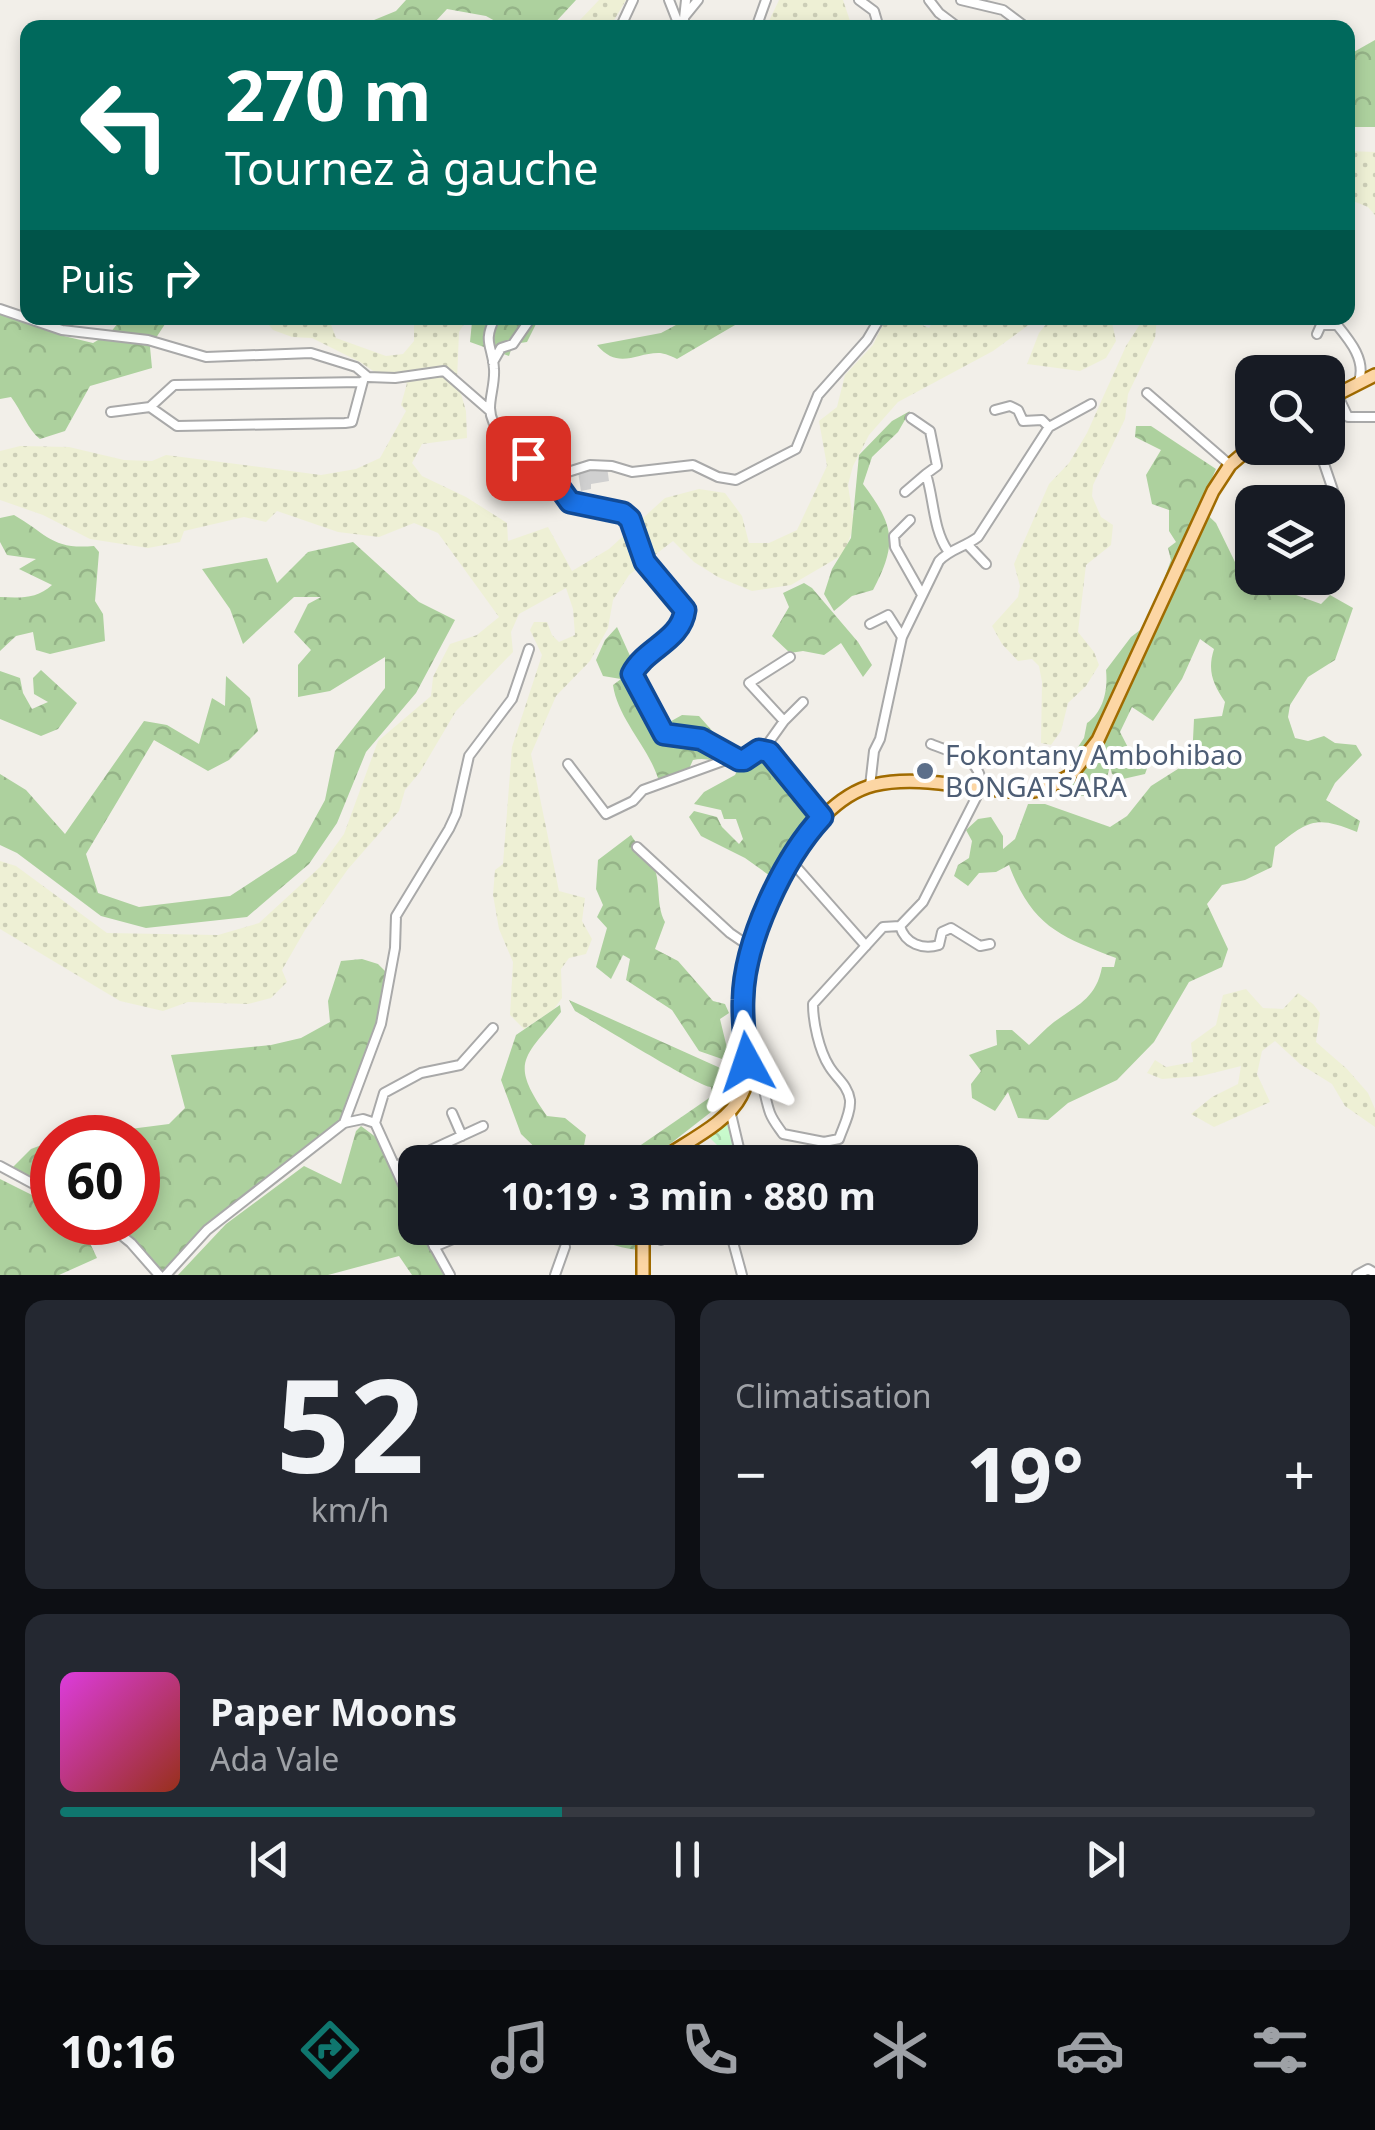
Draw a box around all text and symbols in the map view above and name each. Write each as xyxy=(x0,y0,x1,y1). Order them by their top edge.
text: 270 m xyxy=(225,46,432,142)
icon: left xyxy=(60,60,190,190)
text: Tournez à gauche xyxy=(225,137,599,198)
icon: right xyxy=(154,250,209,305)
text: Puis xyxy=(60,252,134,304)
map controls xyxy=(1235,355,1345,595)
button: search xyxy=(1235,355,1345,465)
pin xyxy=(486,416,571,501)
icon: arrive xyxy=(501,431,556,486)
button: layers xyxy=(1235,485,1345,595)
place label: Fokontany Ambohibao BONGATSARA xyxy=(945,735,1243,805)
marker: Fokontany Ambohibao BONGATSARA xyxy=(914,760,936,782)
position arrow xyxy=(695,1010,799,1114)
speed limit sign: 60 xyxy=(30,1115,160,1245)
text: 10:19 · 3 min · 880 m xyxy=(500,1169,876,1221)
text: 52 xyxy=(276,1334,424,1511)
text: Climatisation xyxy=(735,1374,932,1417)
text: 19° xyxy=(966,1422,1084,1524)
text: − xyxy=(735,1436,766,1511)
text: + xyxy=(1284,1436,1315,1511)
text: km/h xyxy=(311,1488,389,1531)
text: Paper Moons xyxy=(210,1685,457,1737)
text: Ada Vale xyxy=(210,1737,339,1780)
icon: previous xyxy=(242,1832,297,1887)
icon: pause xyxy=(660,1832,715,1887)
icon: next xyxy=(1078,1832,1133,1887)
icon: directions xyxy=(295,2015,365,2085)
icon: music xyxy=(485,2015,555,2085)
icon: phone xyxy=(675,2015,745,2085)
icon: climate xyxy=(865,2015,935,2085)
icon: car xyxy=(1055,2015,1125,2085)
icon: filters xyxy=(1245,2015,1315,2085)
text: 10:16 xyxy=(60,2020,176,2081)

